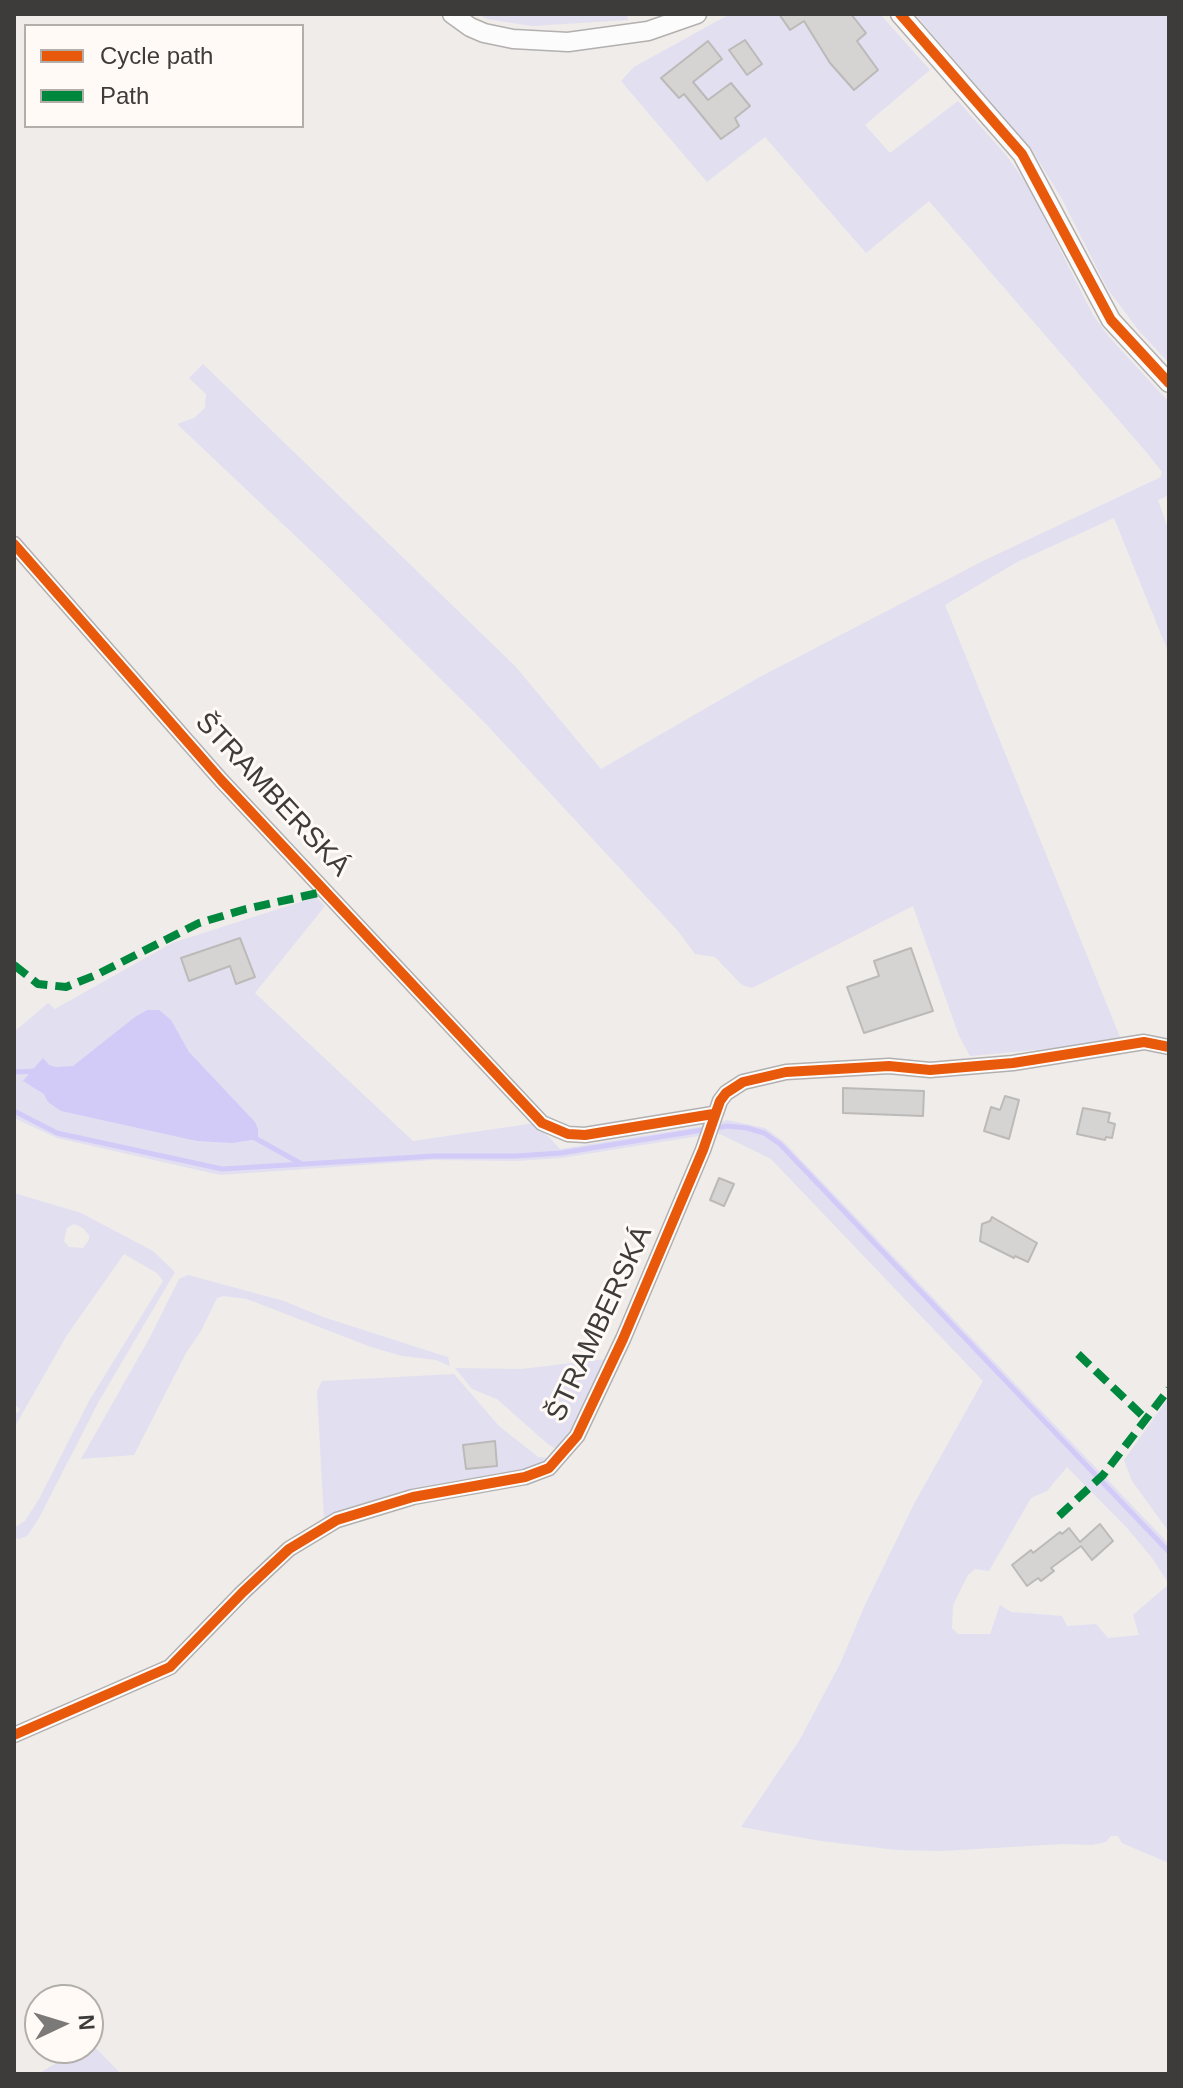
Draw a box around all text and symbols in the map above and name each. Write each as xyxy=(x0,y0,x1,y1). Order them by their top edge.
legend xyxy=(24,24,304,128)
text: Cycle path xyxy=(100,42,213,69)
text: Path xyxy=(100,82,149,109)
street label: ŠTRAMBERSKÁ xyxy=(188,706,356,884)
street label: ŠTRAMBERSKÁ xyxy=(540,1221,660,1427)
north arrow xyxy=(24,1984,104,2064)
text: N xyxy=(73,2014,99,2031)

